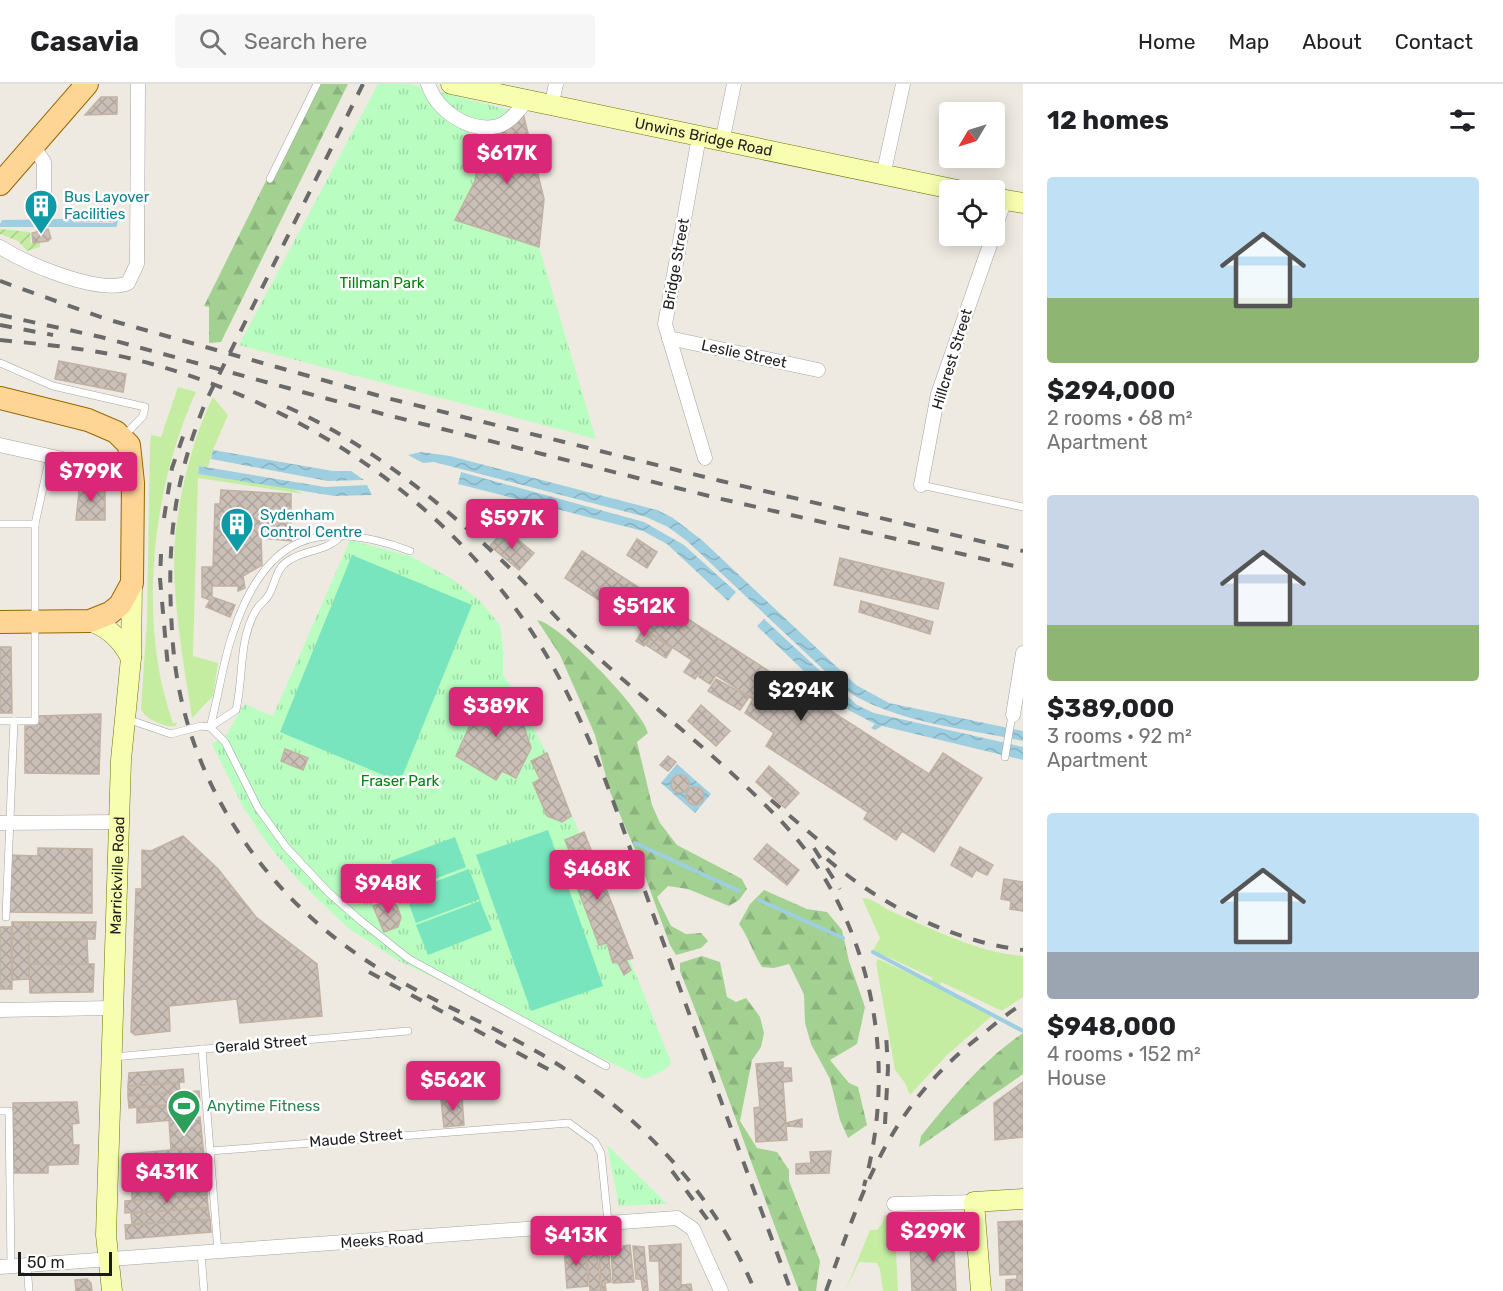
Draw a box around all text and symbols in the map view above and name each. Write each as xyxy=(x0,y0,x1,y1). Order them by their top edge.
search box xyxy=(175,14,595,68)
text: Casavia xyxy=(30,25,139,58)
icon: search xyxy=(196,25,229,58)
text: Search here xyxy=(244,28,367,55)
text: Home xyxy=(1138,29,1195,54)
text: Map xyxy=(1228,29,1269,54)
text: About xyxy=(1302,29,1362,54)
text: Contact xyxy=(1395,29,1473,54)
north arrow xyxy=(939,102,1005,168)
map controls xyxy=(939,102,1005,246)
icon: filters xyxy=(1446,104,1479,137)
text: 12 homes xyxy=(1047,105,1169,136)
street label: Unwins Bridge Road xyxy=(633,114,774,160)
pin: $617K xyxy=(465,134,549,185)
text: $617K xyxy=(477,141,537,165)
button: locate xyxy=(939,180,1005,246)
building icon: Bus Layover Facilities xyxy=(23,188,59,235)
place label: Bus Layover Facilities xyxy=(64,188,150,223)
icon: home xyxy=(1209,216,1317,324)
street label: Bridge Street xyxy=(659,217,693,311)
park label: Tillman Park xyxy=(339,274,425,292)
street label: Hillcrest Street xyxy=(928,306,976,412)
street label: Leslie Street xyxy=(700,336,789,372)
text: $294,000 xyxy=(1047,375,1175,406)
text: 2 rooms · 68 m² xyxy=(1047,406,1193,430)
text: Apartment xyxy=(1047,430,1148,454)
pin: $799K xyxy=(49,452,133,503)
text: $799K xyxy=(59,459,123,483)
pin: $597K xyxy=(470,499,554,550)
building icon: Sydenham Control Centre xyxy=(219,506,255,553)
place label: Sydenham Control Centre xyxy=(260,506,362,541)
text: $597K xyxy=(480,506,544,530)
icon: home xyxy=(1209,534,1317,642)
pin: $512K xyxy=(602,587,686,638)
text: $512K xyxy=(613,594,675,618)
pin: $294K xyxy=(759,671,843,722)
text: $294K xyxy=(768,678,834,702)
pin: $389K xyxy=(454,687,538,738)
text: $389,000 xyxy=(1047,693,1175,724)
text: $389K xyxy=(463,694,529,718)
text: 3 rooms · 92 m² xyxy=(1047,724,1192,748)
text: Apartment xyxy=(1047,748,1148,772)
park label: Fraser Park xyxy=(361,772,440,790)
street label: Marrickville Road xyxy=(106,816,128,935)
pin: $468K xyxy=(555,850,639,901)
icon: home xyxy=(1209,852,1317,960)
text: $468K xyxy=(564,857,630,881)
pin: $948K xyxy=(346,864,430,915)
text: $948K xyxy=(355,871,421,895)
text: $948,000 xyxy=(1047,1011,1176,1042)
street label: Gerald Street xyxy=(214,1031,308,1057)
text: 4 rooms · 152 m² xyxy=(1047,1042,1201,1066)
pin: $562K xyxy=(411,1061,495,1112)
text: House xyxy=(1047,1066,1106,1090)
text: $562K xyxy=(420,1068,486,1092)
sports icon: Anytime Fitness xyxy=(166,1088,202,1135)
place label: Anytime Fitness xyxy=(207,1097,320,1115)
street label: Maude Street xyxy=(309,1125,404,1151)
pin: $431K xyxy=(125,1153,209,1204)
text: $431K xyxy=(135,1160,199,1184)
pin: $299K xyxy=(891,1212,975,1263)
pin: $413K xyxy=(534,1216,618,1267)
text: $299K xyxy=(900,1219,966,1243)
text: $413K xyxy=(545,1223,607,1247)
street label: Meeks Road xyxy=(340,1228,424,1252)
scale bar xyxy=(18,1249,112,1276)
text: 50 m xyxy=(27,1253,65,1272)

